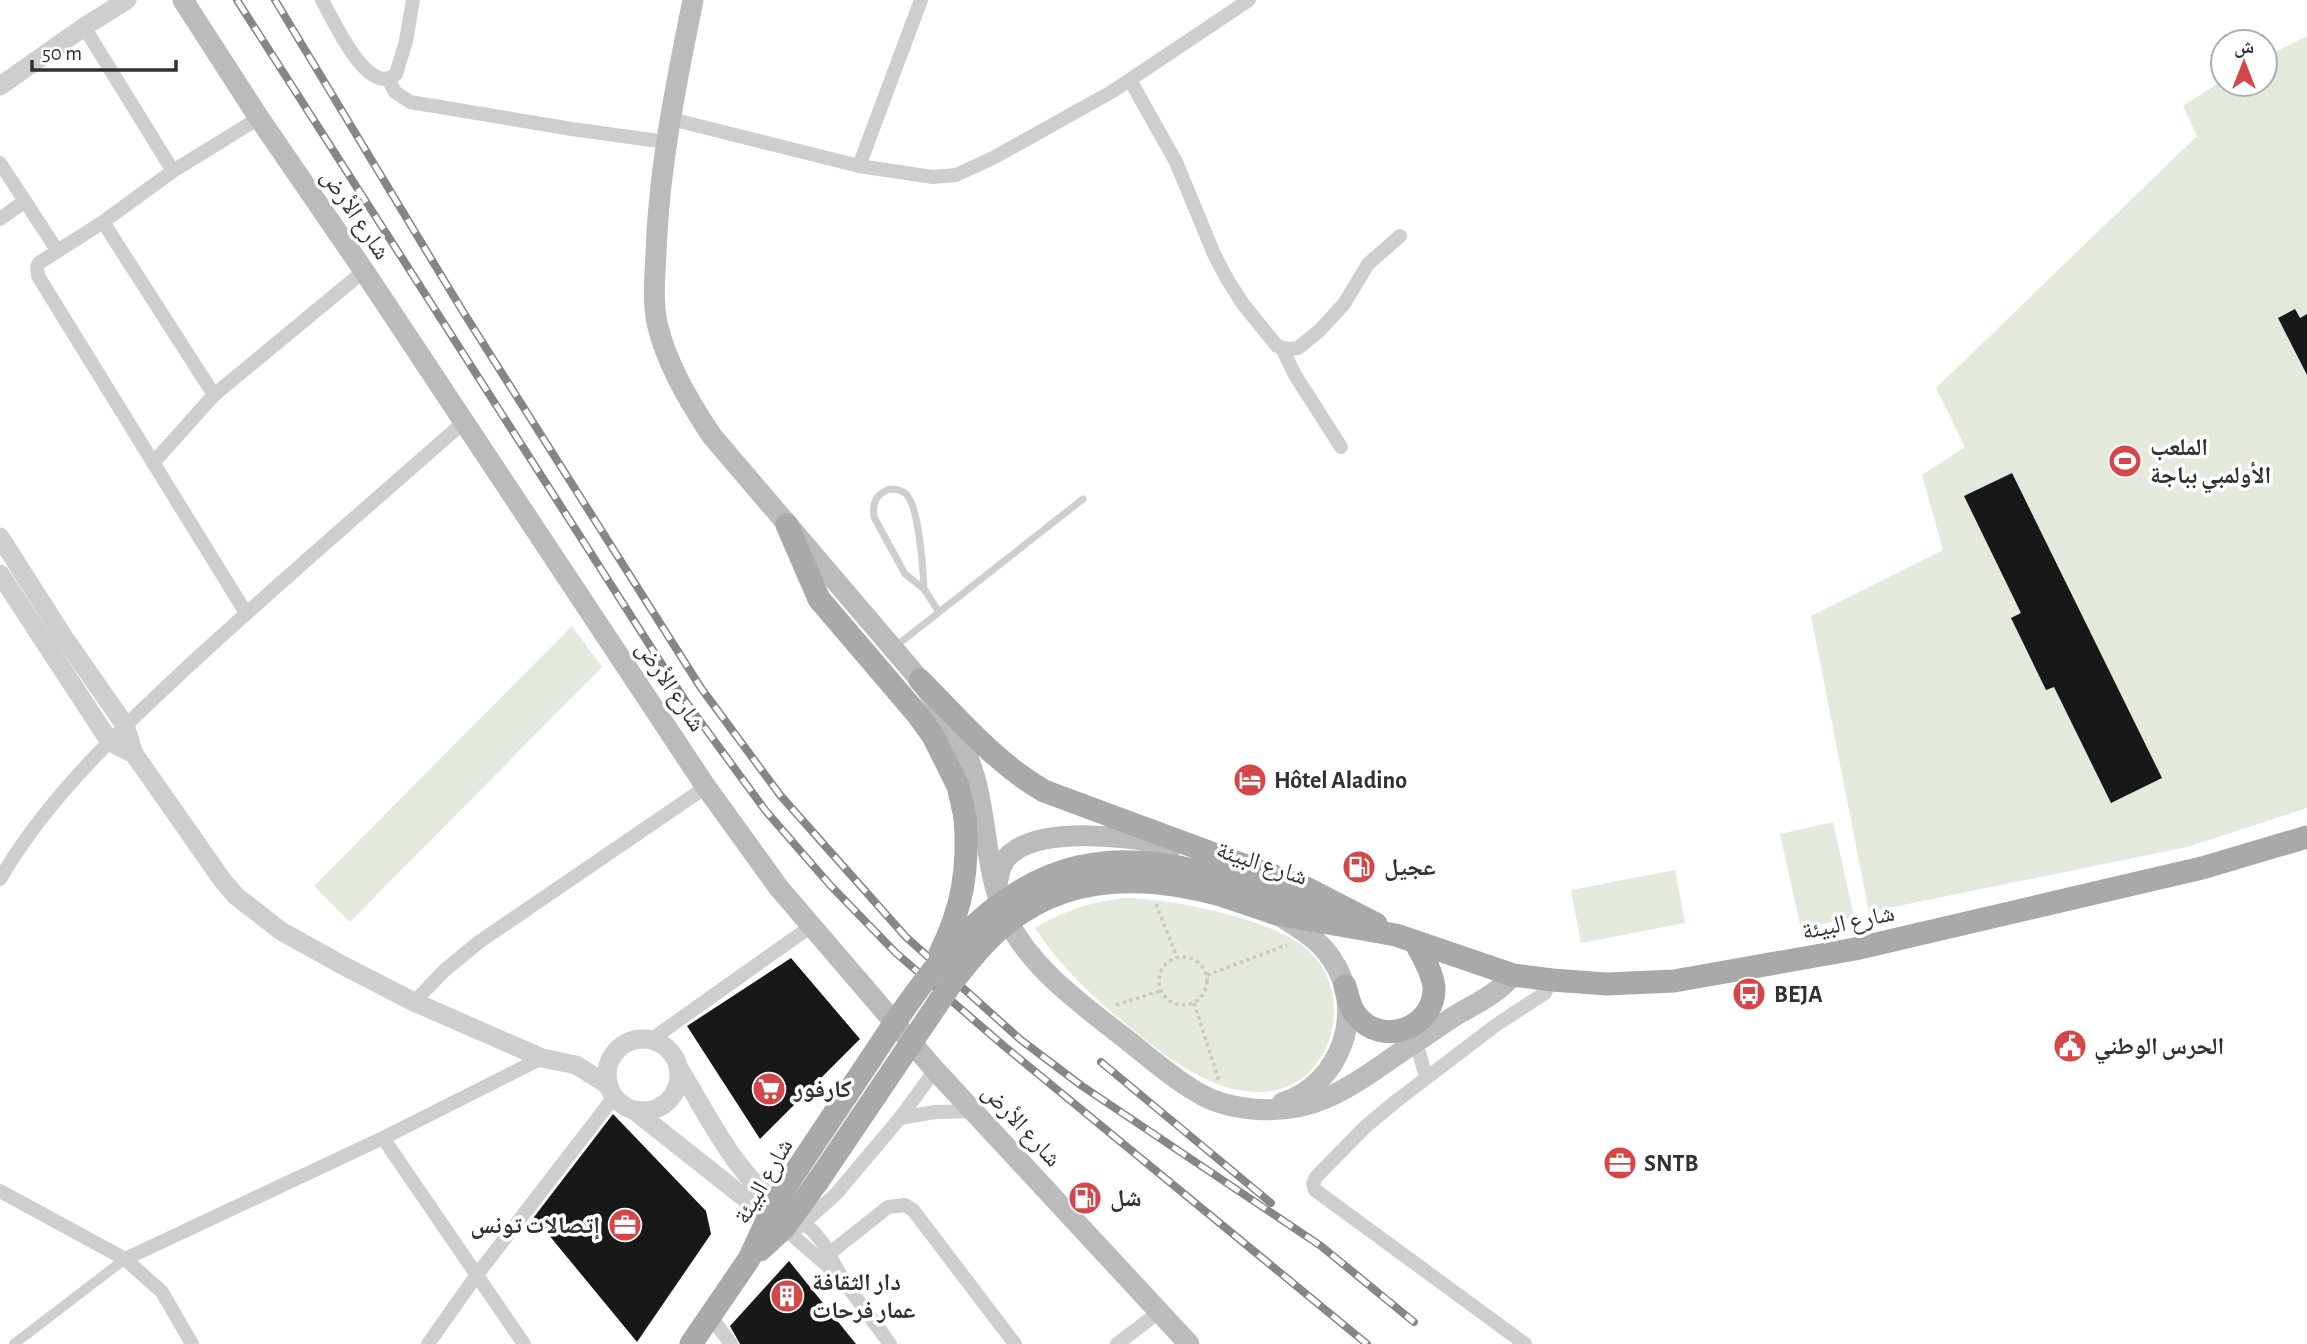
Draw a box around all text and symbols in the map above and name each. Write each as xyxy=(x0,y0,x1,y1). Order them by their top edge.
scale bar xyxy=(32,28,175,72)
north arrow xyxy=(2209,28,2279,98)
text: ش xyxy=(2234,38,2254,58)
text: 50 m xyxy=(42,43,82,64)
street label: شارع الأرض xyxy=(315,165,394,265)
place label: الملعب الأولمبي بباجة xyxy=(2150,436,2271,494)
sports icon: الملعب الأولمبي بباجة xyxy=(2106,442,2144,480)
street label: شارع الأرض xyxy=(630,637,709,737)
hotel icon: Hôtel Aladino xyxy=(1231,761,1269,799)
place label: Hôtel Aladino xyxy=(1274,769,1407,793)
street label: شارع البيئة xyxy=(1213,838,1310,892)
fuel station icon: عجيل xyxy=(1340,848,1378,886)
place label: عجيل xyxy=(1384,856,1436,881)
street label: شارع البيئة xyxy=(1800,901,1897,946)
bus stop icon: BEJA xyxy=(1730,975,1768,1013)
place label: BEJA xyxy=(1774,983,1823,1007)
public building icon: الحرس الوطني xyxy=(2051,1027,2089,1065)
place label: الحرس الوطني xyxy=(2094,1035,2224,1065)
supermarket icon: كارفور xyxy=(750,1070,788,1108)
place label: كارفور xyxy=(793,1078,852,1102)
street label: شارع الأرض xyxy=(976,1080,1065,1173)
street label: شارع البيئة xyxy=(730,1135,799,1229)
office icon: SNTB xyxy=(1601,1144,1639,1182)
place label: SNTB xyxy=(1644,1152,1698,1176)
fuel station icon: شل xyxy=(1066,1179,1104,1217)
place label: شل xyxy=(1110,1187,1142,1212)
office icon: إتصالات تونس xyxy=(606,1206,644,1244)
place label: إتصالات تونس xyxy=(470,1214,600,1240)
place label: دار الثقافة عمار فرحات xyxy=(812,1271,915,1323)
building icon: دار الثقافة عمار فرحات xyxy=(768,1277,806,1315)

